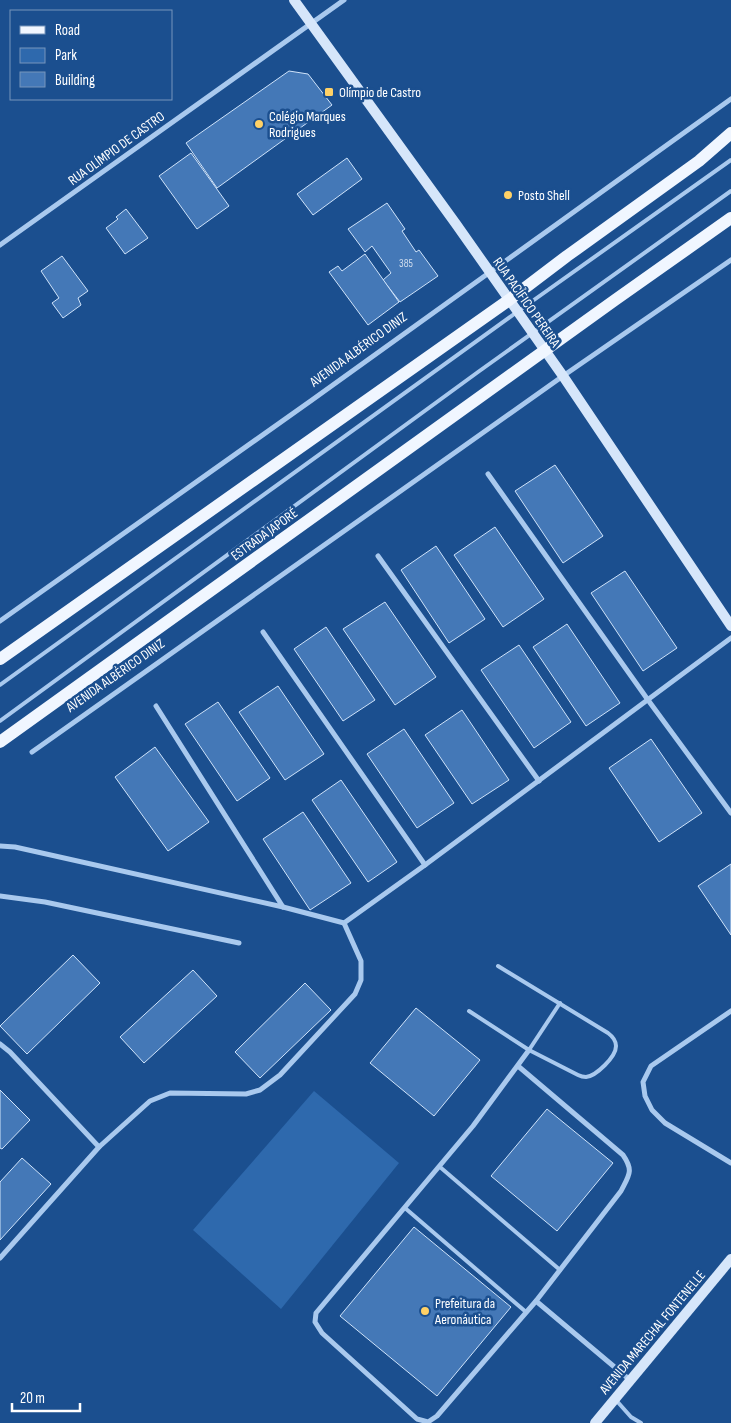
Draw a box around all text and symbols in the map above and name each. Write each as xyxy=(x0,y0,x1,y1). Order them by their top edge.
legend xyxy=(10,10,172,100)
text: Road xyxy=(55,21,80,40)
text: Park xyxy=(55,46,77,65)
text: Building xyxy=(55,71,95,90)
place label: Olímpio de Castro xyxy=(339,84,421,101)
marker: Olímpio de Castro xyxy=(323,86,335,98)
street label: RUA OLÍMPIO DE CASTRO xyxy=(65,108,168,189)
place label: Colégio Marques Rodrigues xyxy=(269,108,346,141)
marker: Colégio Marques Rodrigues xyxy=(253,118,265,130)
place label: Posto Shell xyxy=(518,187,570,204)
marker: Posto Shell xyxy=(502,189,514,201)
street label: RUA PACÍFICO PEREIRA xyxy=(489,254,564,351)
house number: 385 xyxy=(399,257,413,270)
street label: AVENIDA ALBÉRICO DINIZ xyxy=(305,308,411,391)
street label: ESTRADA JAPORÉ xyxy=(228,504,301,564)
street label: AVENIDA ALBÉRICO DINIZ xyxy=(62,635,168,716)
street label: AVENIDA MARECHAL FONTENELLE xyxy=(595,1267,709,1398)
place label: Prefeitura da Aeronáutica xyxy=(434,1295,495,1328)
marker: Prefeitura da Aeronáutica xyxy=(419,1305,431,1317)
scale bar xyxy=(12,1380,80,1412)
text: 20 m xyxy=(20,1389,45,1408)

